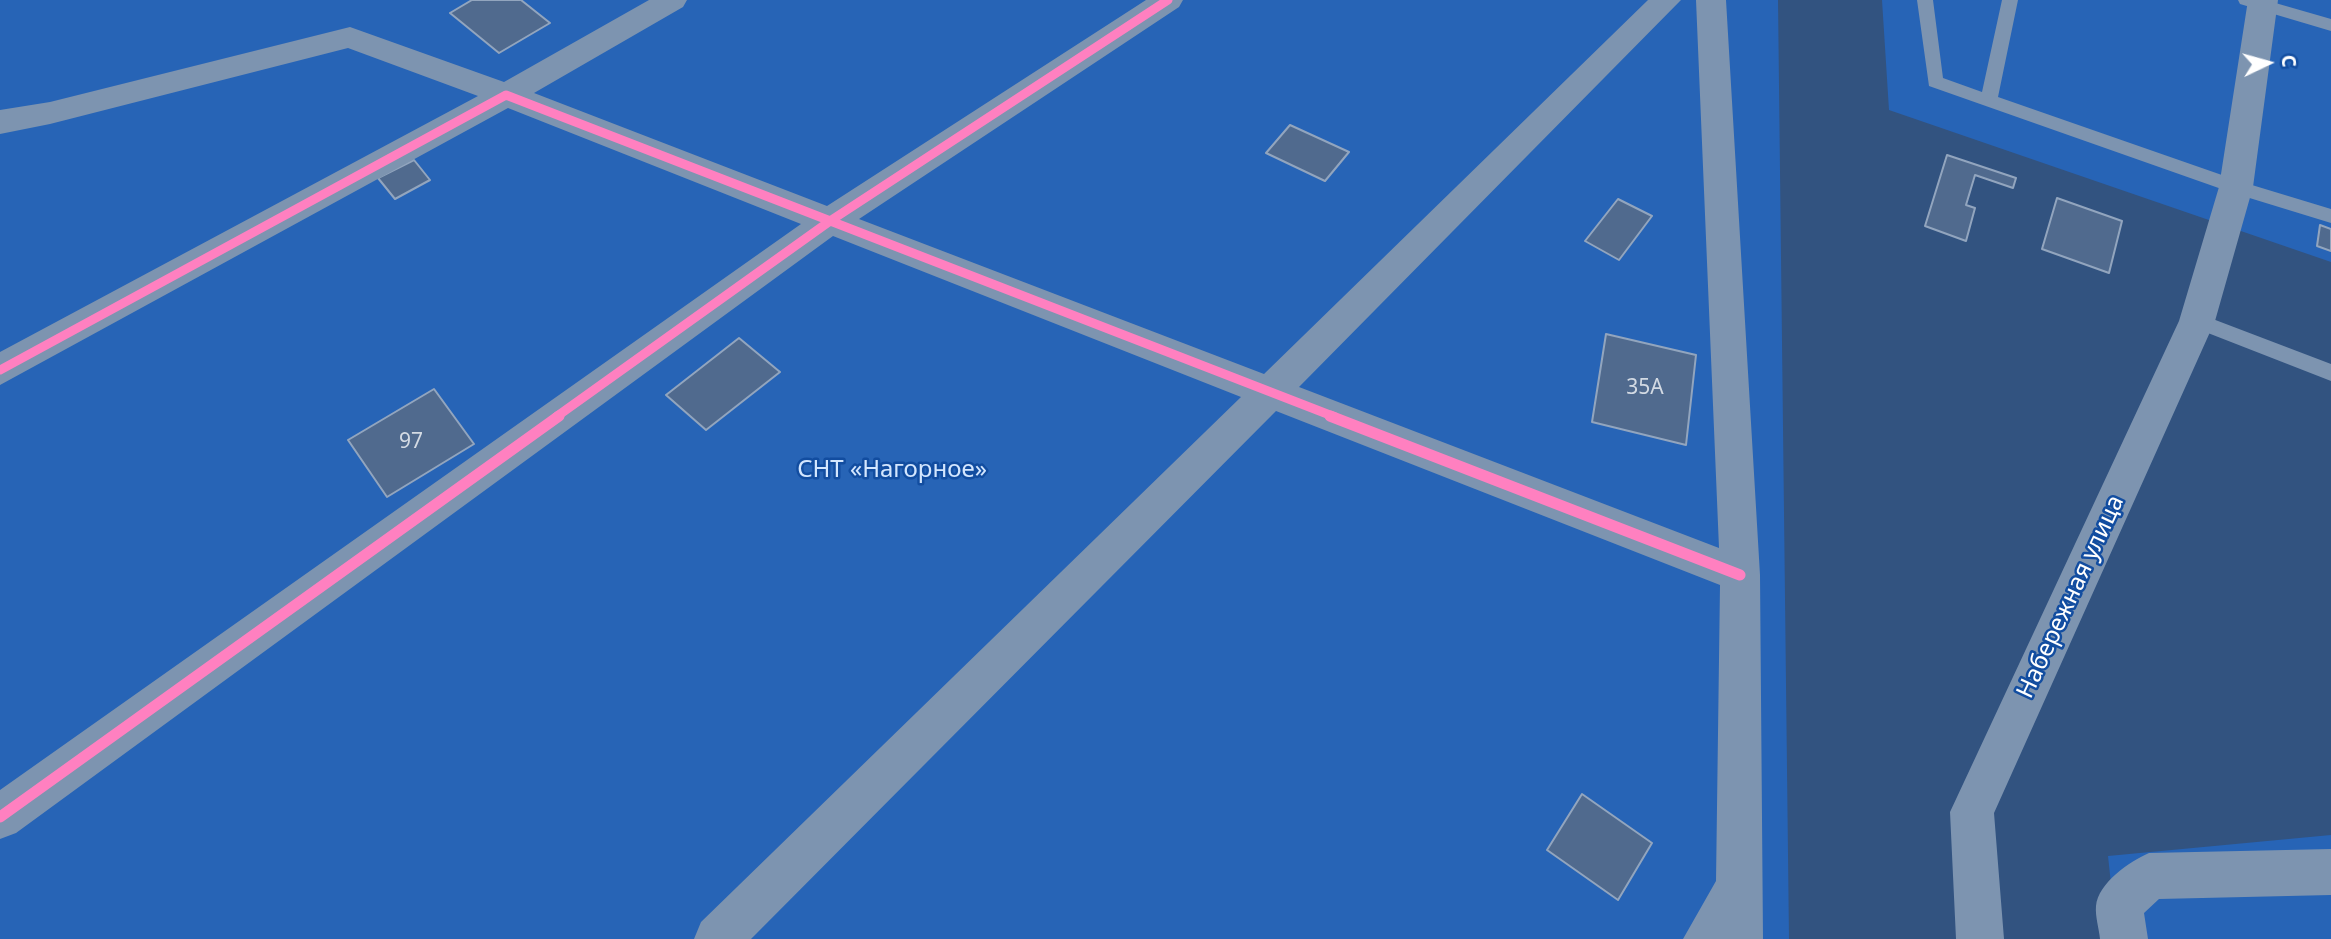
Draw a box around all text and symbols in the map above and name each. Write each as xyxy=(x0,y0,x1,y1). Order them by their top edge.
north arrow xyxy=(2233,28,2303,98)
text: С xyxy=(2275,54,2302,68)
house number: 35А xyxy=(1626,375,1664,401)
house number: 97 xyxy=(399,429,423,455)
park label: СНТ «Нагорное» xyxy=(797,456,987,484)
street label: Набережная улица xyxy=(2011,491,2131,703)

